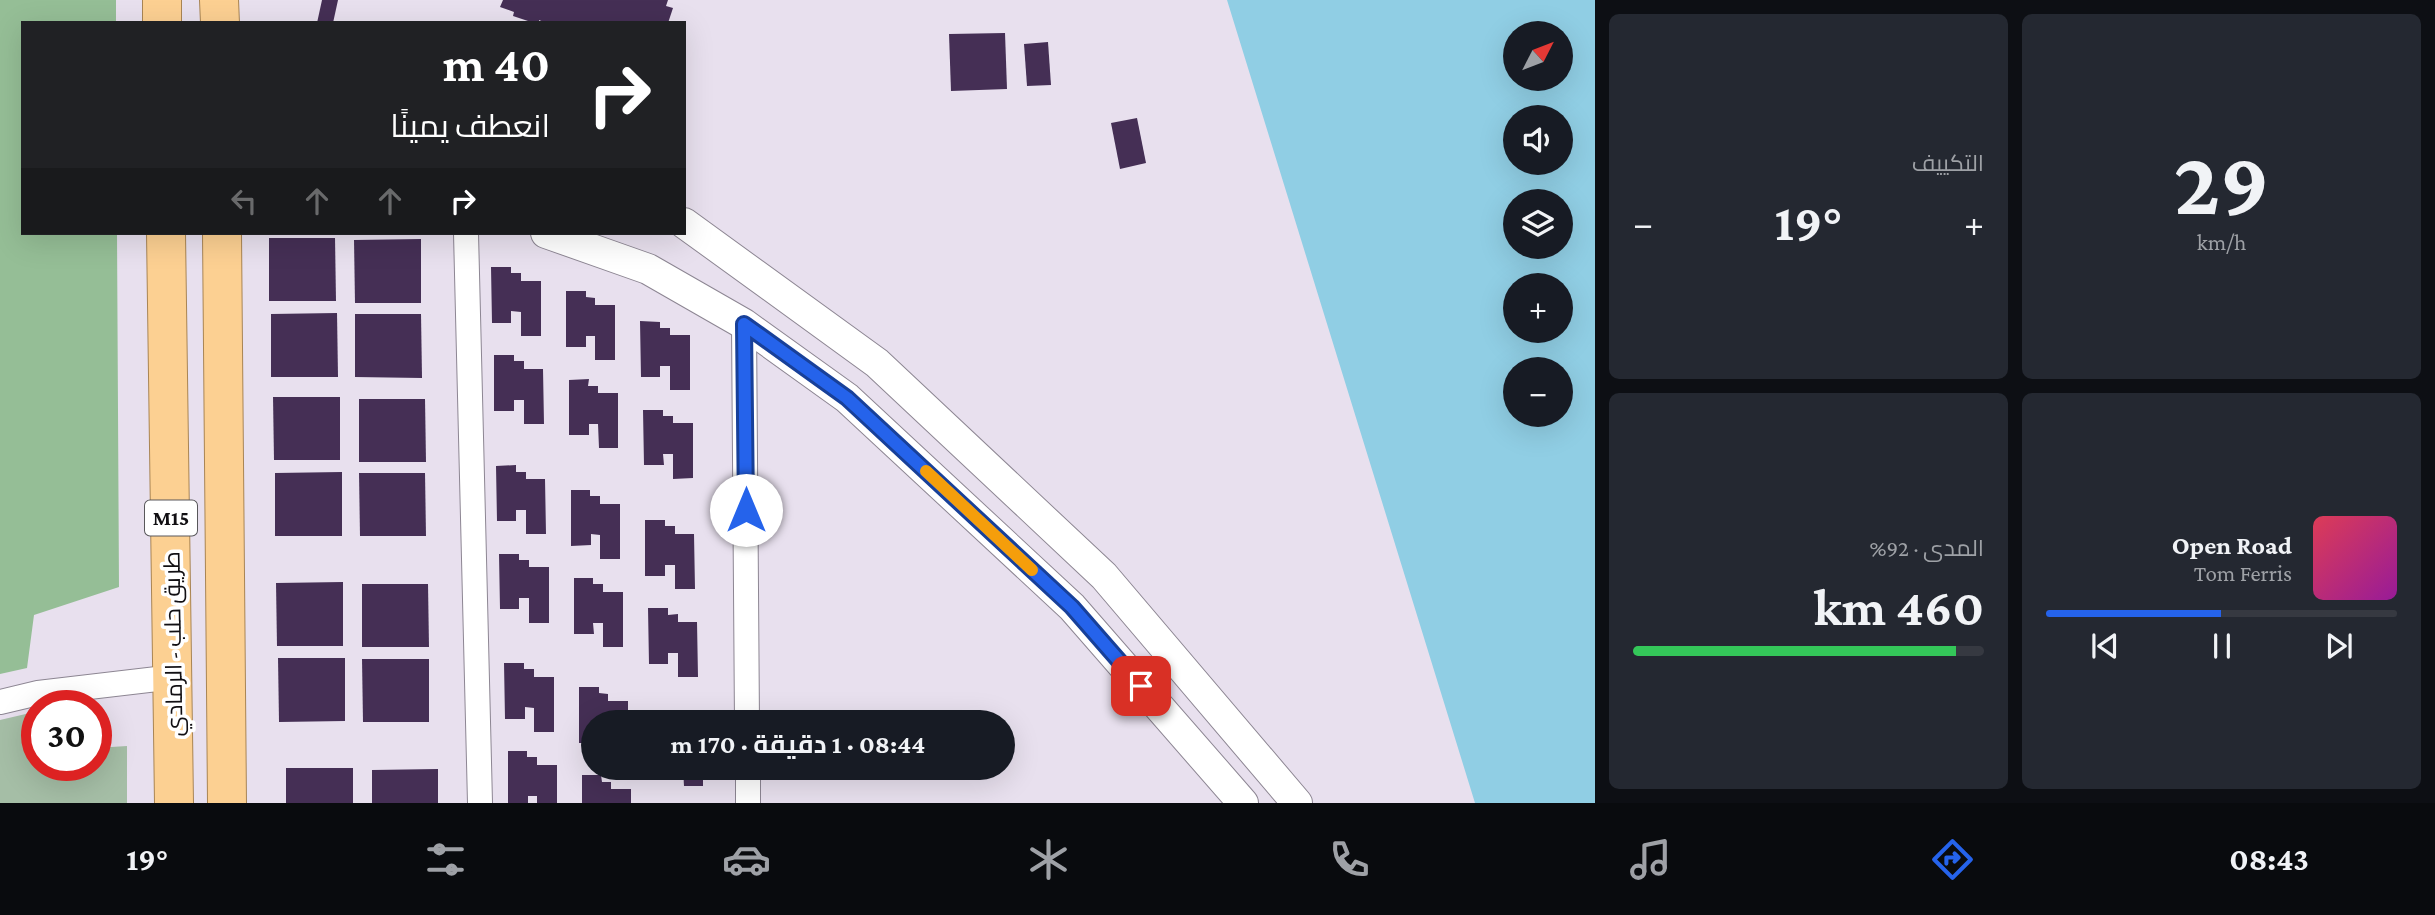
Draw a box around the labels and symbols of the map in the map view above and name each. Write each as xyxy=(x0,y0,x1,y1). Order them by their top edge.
north arrow xyxy=(1503,21,1573,91)
position arrow xyxy=(709,473,783,547)
road number: M15 xyxy=(145,500,197,536)
street label: طريق حلب - الرمادي xyxy=(158,551,193,737)
pin xyxy=(1111,656,1171,716)
speed limit sign: 30 xyxy=(21,690,112,781)

